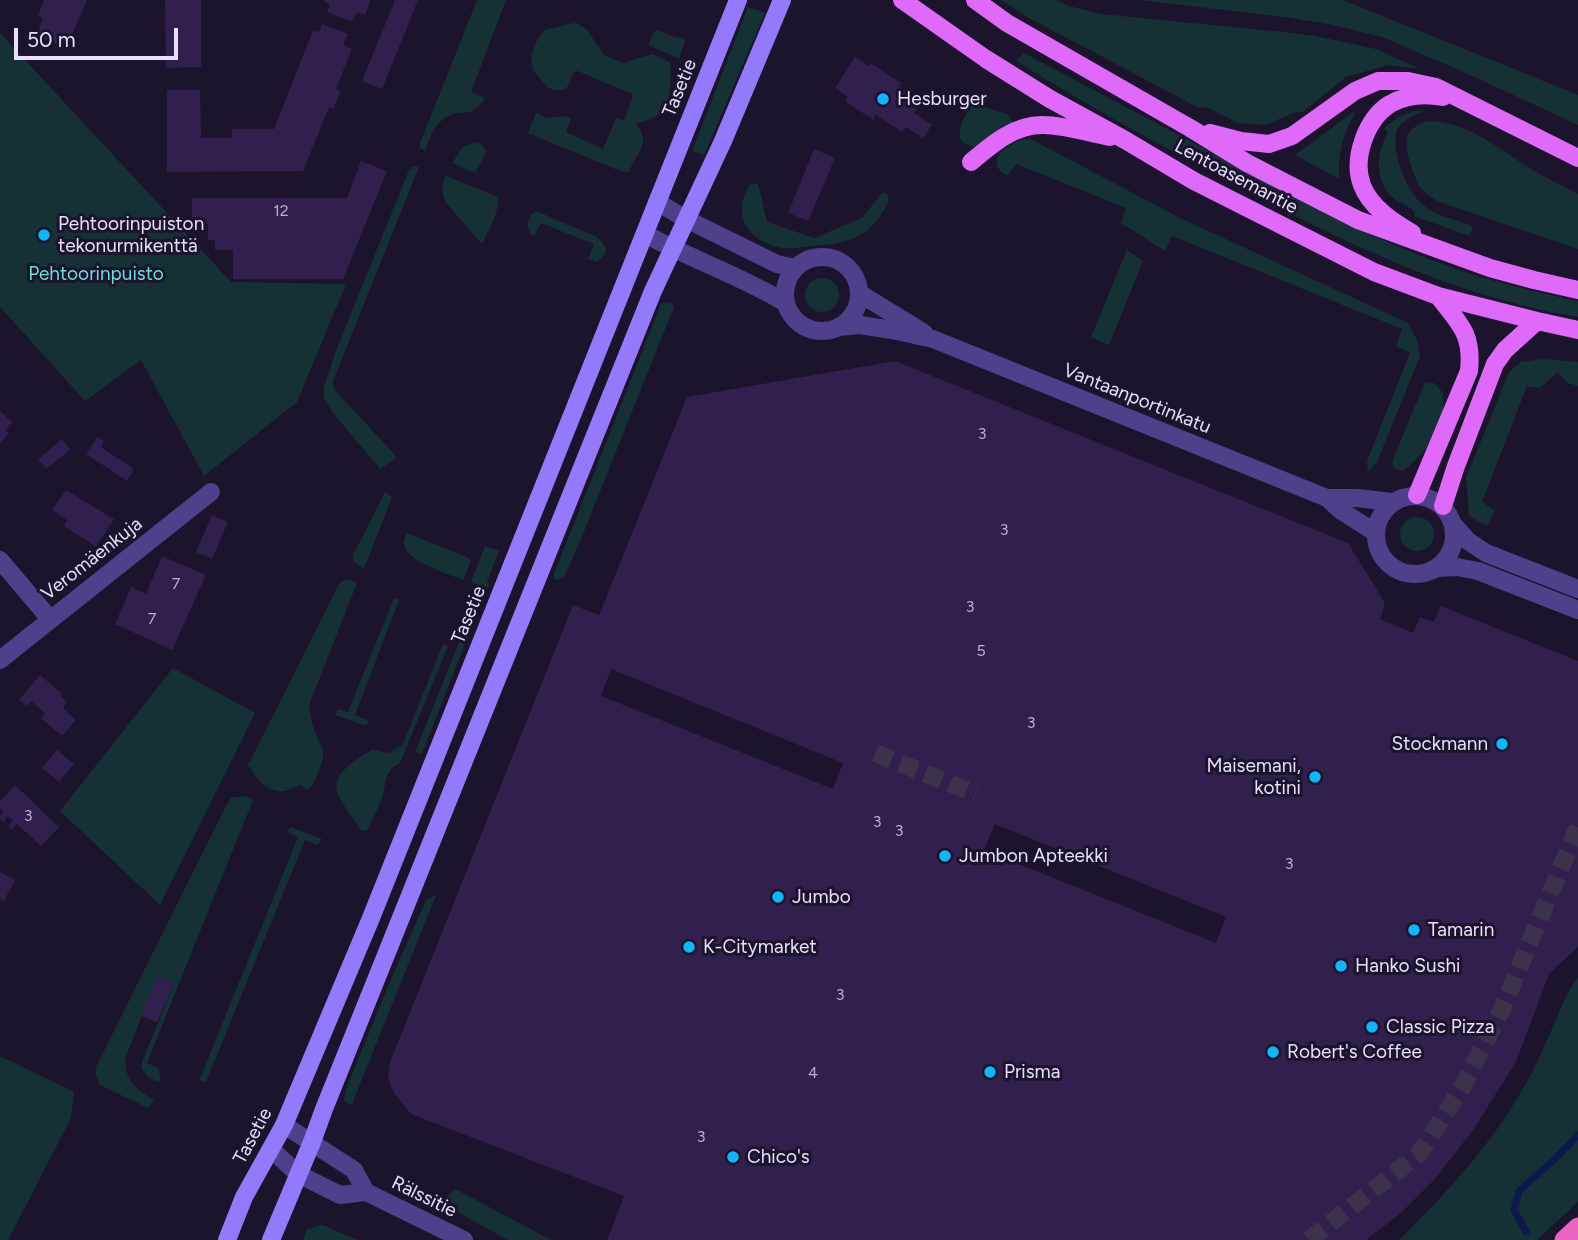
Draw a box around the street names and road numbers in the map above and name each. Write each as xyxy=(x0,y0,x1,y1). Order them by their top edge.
street label: Tasetie xyxy=(658,56,702,120)
street label: Lentoasemantie xyxy=(1170,135,1302,219)
street label: Vantaanportinkatu xyxy=(1060,359,1214,439)
street label: Veromäenkuja xyxy=(37,513,147,605)
street label: Tasetie xyxy=(447,583,491,647)
street label: Tasetie xyxy=(229,1104,277,1168)
street label: Rälssitie xyxy=(388,1171,460,1223)

